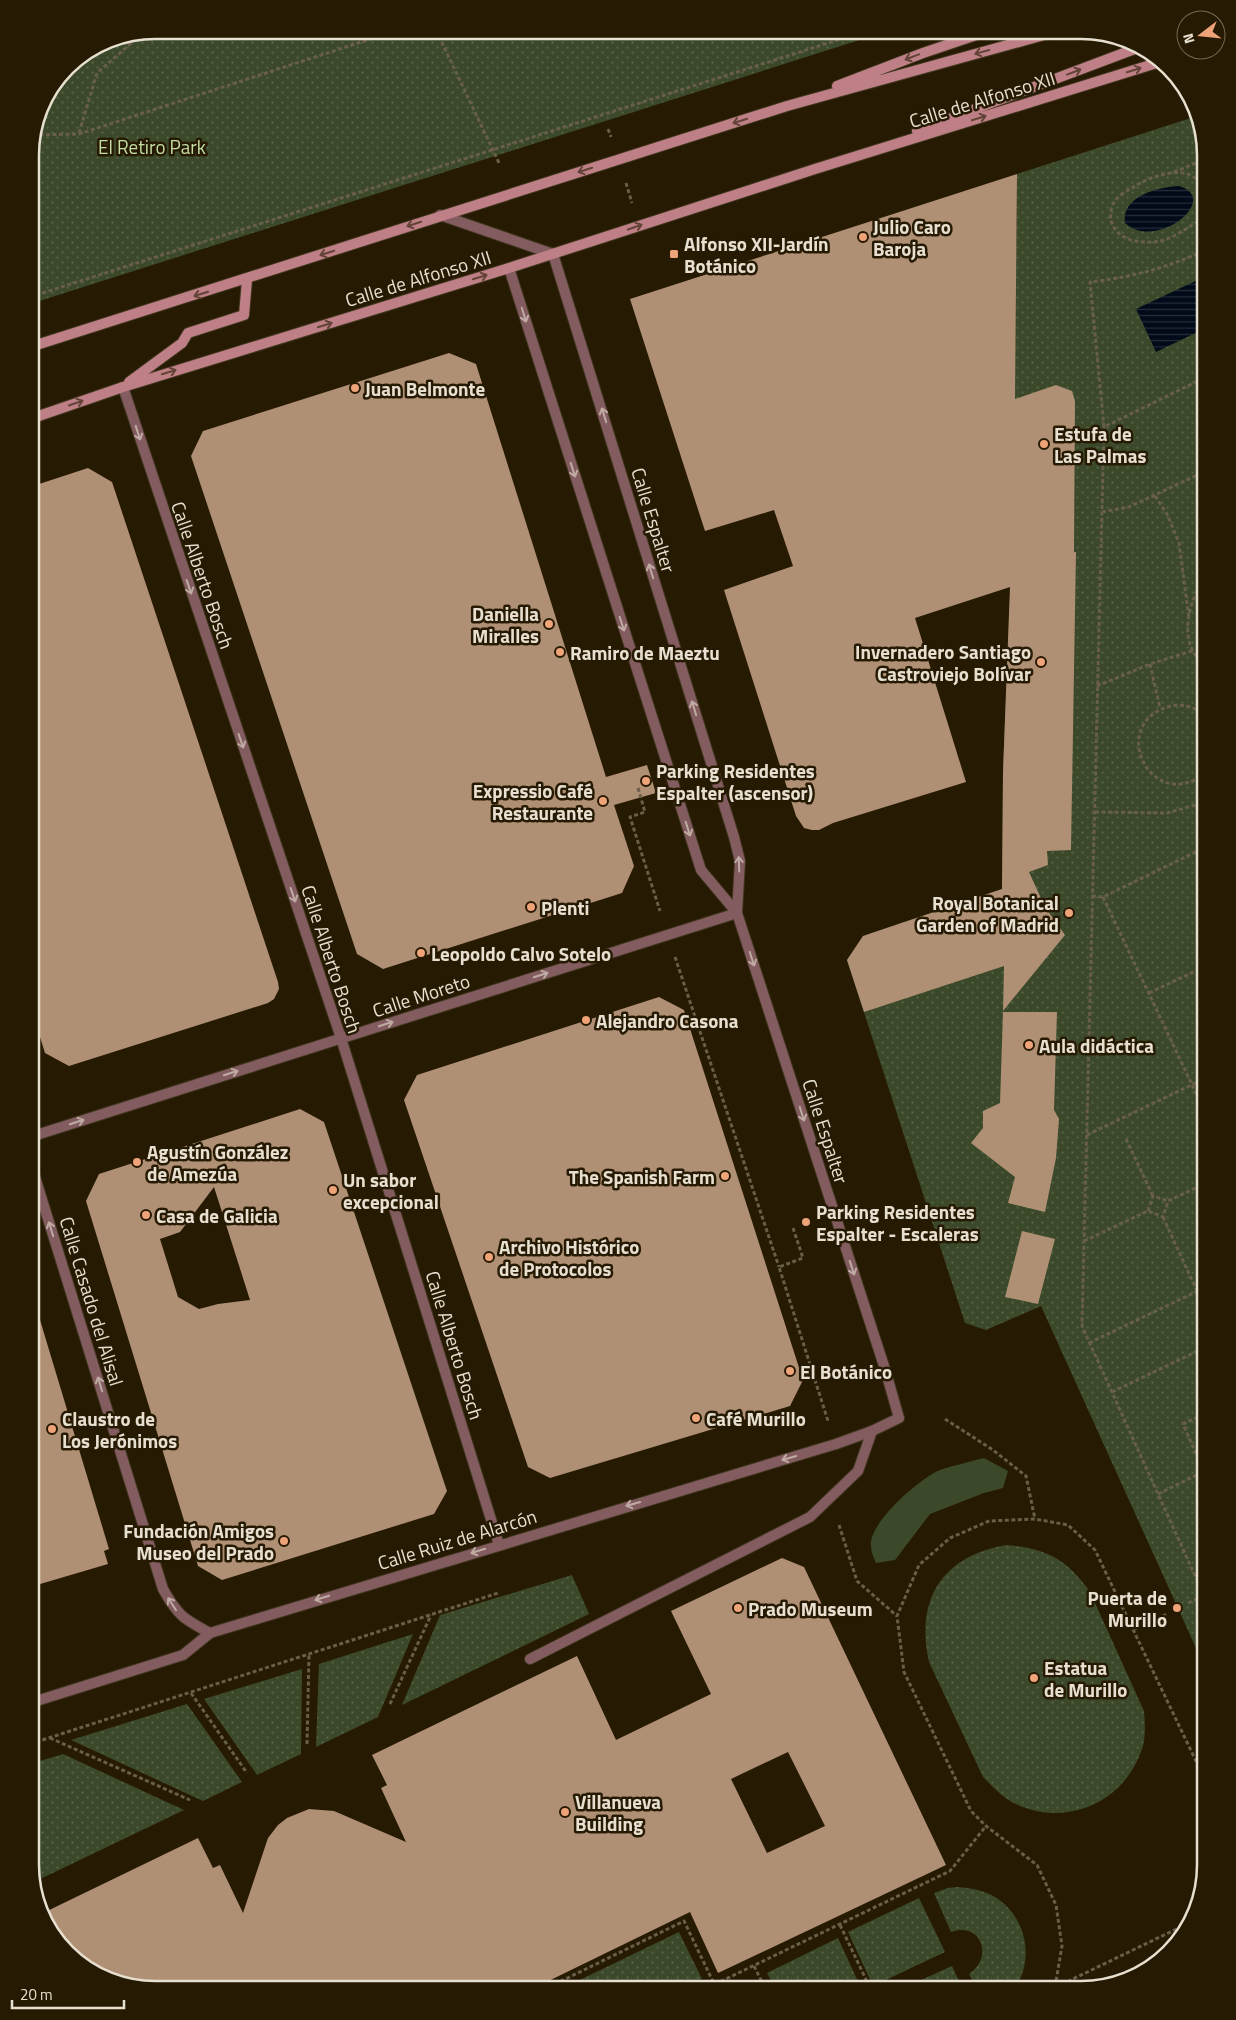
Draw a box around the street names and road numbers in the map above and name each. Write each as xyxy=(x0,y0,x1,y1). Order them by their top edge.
street label: Calle de Alfonso XII xyxy=(905,63,1059,135)
street label: Calle de Alfonso XII xyxy=(341,242,495,314)
street label: Calle Espalter xyxy=(624,464,684,577)
street label: Calle Alberto Bosch xyxy=(164,497,242,653)
street label: Calle Alberto Bosch xyxy=(294,881,370,1037)
street label: Calle Moreto xyxy=(369,966,473,1024)
street label: Calle Espalter xyxy=(795,1075,857,1187)
street label: Calle Casado del Alisal xyxy=(52,1213,132,1389)
street label: Calle Alberto Bosch xyxy=(419,1267,491,1423)
street label: Calle Ruiz de Alarcón xyxy=(374,1501,540,1577)

